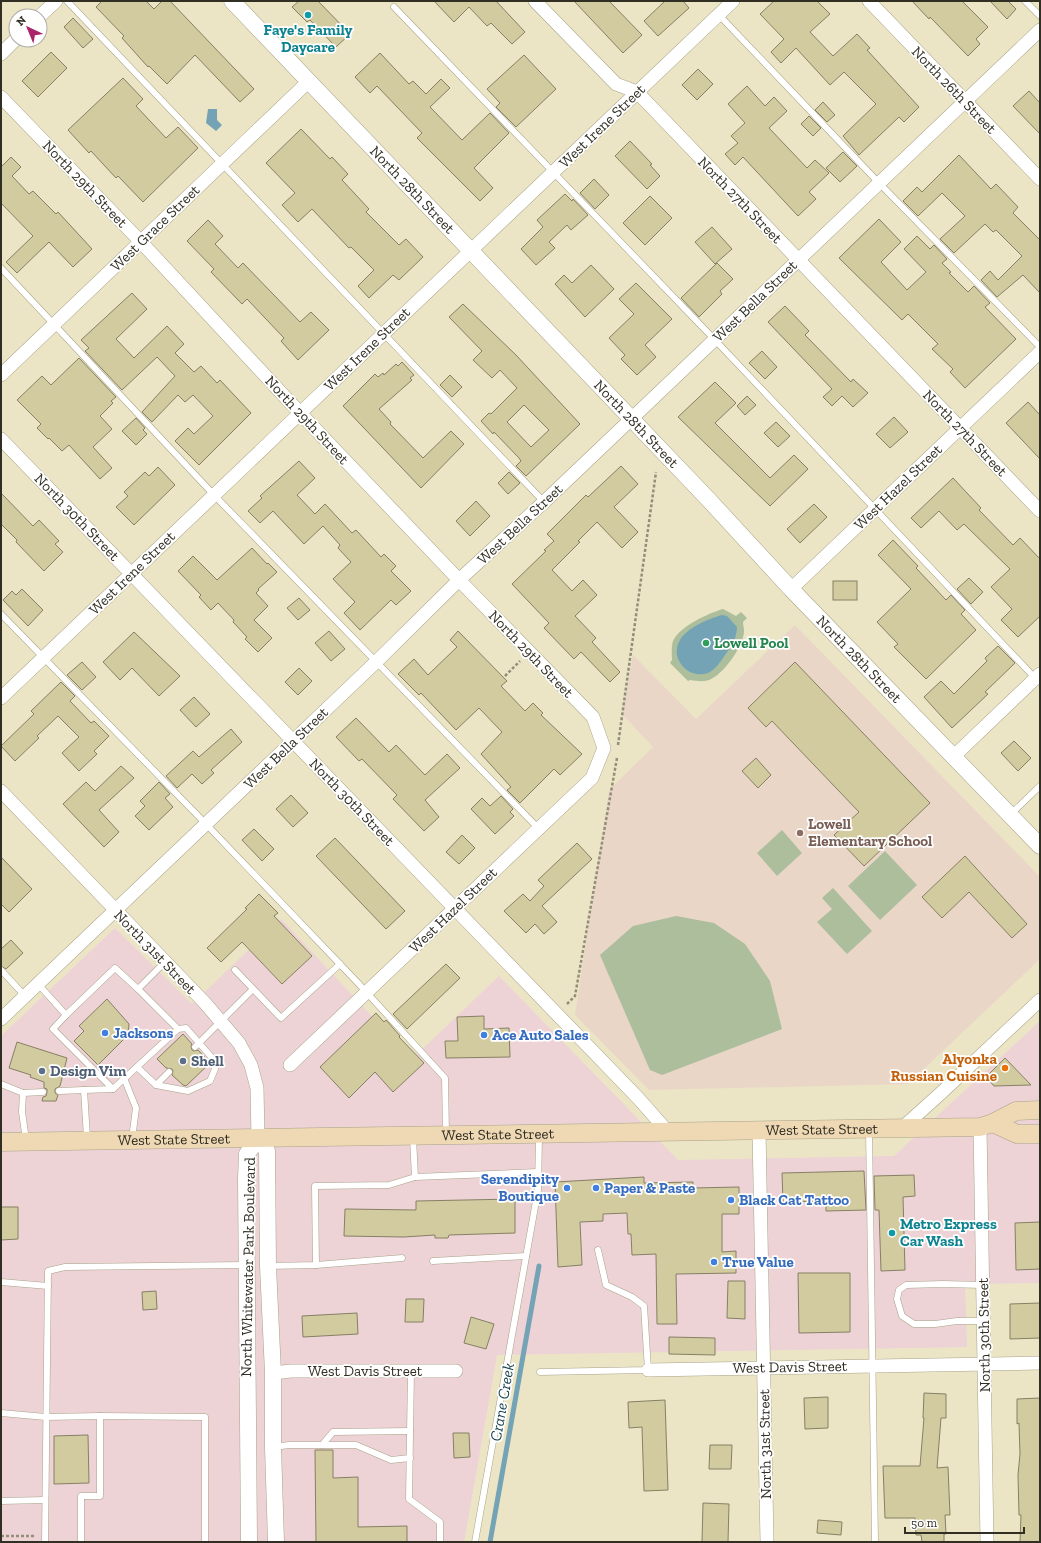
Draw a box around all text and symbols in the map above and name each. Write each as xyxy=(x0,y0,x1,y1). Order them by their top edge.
north arrow xyxy=(8,8,48,48)
marker: Faye's Family Daycare xyxy=(303,10,313,20)
text: N xyxy=(14,13,29,29)
place label: Faye's Family Daycare xyxy=(264,21,353,56)
street label: North 26th Street xyxy=(908,43,1001,138)
street label: West Irene Street xyxy=(555,80,649,172)
street label: North 29th Street xyxy=(39,137,132,232)
street label: North 28th Street xyxy=(366,142,459,238)
street label: North 27th Street xyxy=(694,153,786,247)
street label: West Grace Street xyxy=(107,181,204,275)
street label: West Bella Street xyxy=(709,256,801,346)
street label: West Irene Street xyxy=(320,303,414,395)
street label: North 29th Street xyxy=(261,372,353,468)
street label: North 28th Street xyxy=(590,376,683,472)
street label: North 27th Street xyxy=(919,386,1011,480)
street label: West Hazel Street xyxy=(850,440,946,534)
street label: North 30th Street xyxy=(31,469,124,565)
street label: West Bella Street xyxy=(474,480,567,568)
street label: West Irene Street xyxy=(85,527,179,619)
street label: North 29th Street xyxy=(485,607,578,702)
street label: North 28th Street xyxy=(813,612,906,707)
place label: Lowell Pool xyxy=(714,634,789,652)
marker: Lowell Pool xyxy=(701,638,711,648)
street label: West Bella Street xyxy=(240,703,332,793)
street label: North 30th Street xyxy=(306,754,399,850)
place label: Lowell Elementary School xyxy=(808,815,932,850)
marker: Lowell Elementary School xyxy=(795,828,805,838)
street label: West Hazel Street xyxy=(405,863,501,957)
street label: North 31st Street xyxy=(110,906,200,998)
place label: Jacksons xyxy=(113,1024,173,1042)
place label: Ace Auto Sales xyxy=(492,1026,589,1044)
marker: Jacksons xyxy=(100,1028,110,1038)
marker: Ace Auto Sales xyxy=(479,1030,489,1040)
place label: Alyonka Russian Cuisine xyxy=(891,1050,997,1085)
place label: Shell xyxy=(191,1052,224,1070)
marker: Shell xyxy=(178,1056,188,1066)
place label: Design Vim xyxy=(50,1062,126,1080)
marker: Alyonka Russian Cuisine xyxy=(1000,1063,1010,1073)
marker: Design Vim xyxy=(37,1066,47,1076)
street label: West State Street xyxy=(766,1120,879,1139)
street label: West State Street xyxy=(442,1125,555,1144)
street label: West State Street xyxy=(118,1129,231,1149)
street label: North Whitewater Park Boulevard xyxy=(237,1156,259,1377)
place label: Serendipity Boutique xyxy=(481,1170,559,1205)
place label: Paper & Paste xyxy=(604,1179,695,1197)
marker: Serendipity Boutique xyxy=(562,1183,572,1193)
marker: Paper & Paste xyxy=(591,1183,601,1193)
place label: Black Cat Tattoo xyxy=(739,1191,849,1209)
marker: Black Cat Tattoo xyxy=(726,1195,736,1205)
place label: Metro Express Car Wash xyxy=(900,1215,997,1250)
marker: Metro Express Car Wash xyxy=(887,1228,897,1238)
place label: True Value xyxy=(722,1253,794,1271)
marker: True Value xyxy=(709,1257,719,1267)
street label: North 30th Street xyxy=(974,1277,994,1392)
street label: West Davis Street xyxy=(733,1357,848,1377)
water label: Crane Creek xyxy=(486,1361,518,1443)
street label: West Davis Street xyxy=(308,1362,423,1380)
street label: North 31st Street xyxy=(755,1388,775,1499)
scale bar xyxy=(905,1509,1024,1535)
text: 50 m xyxy=(911,1516,938,1530)

